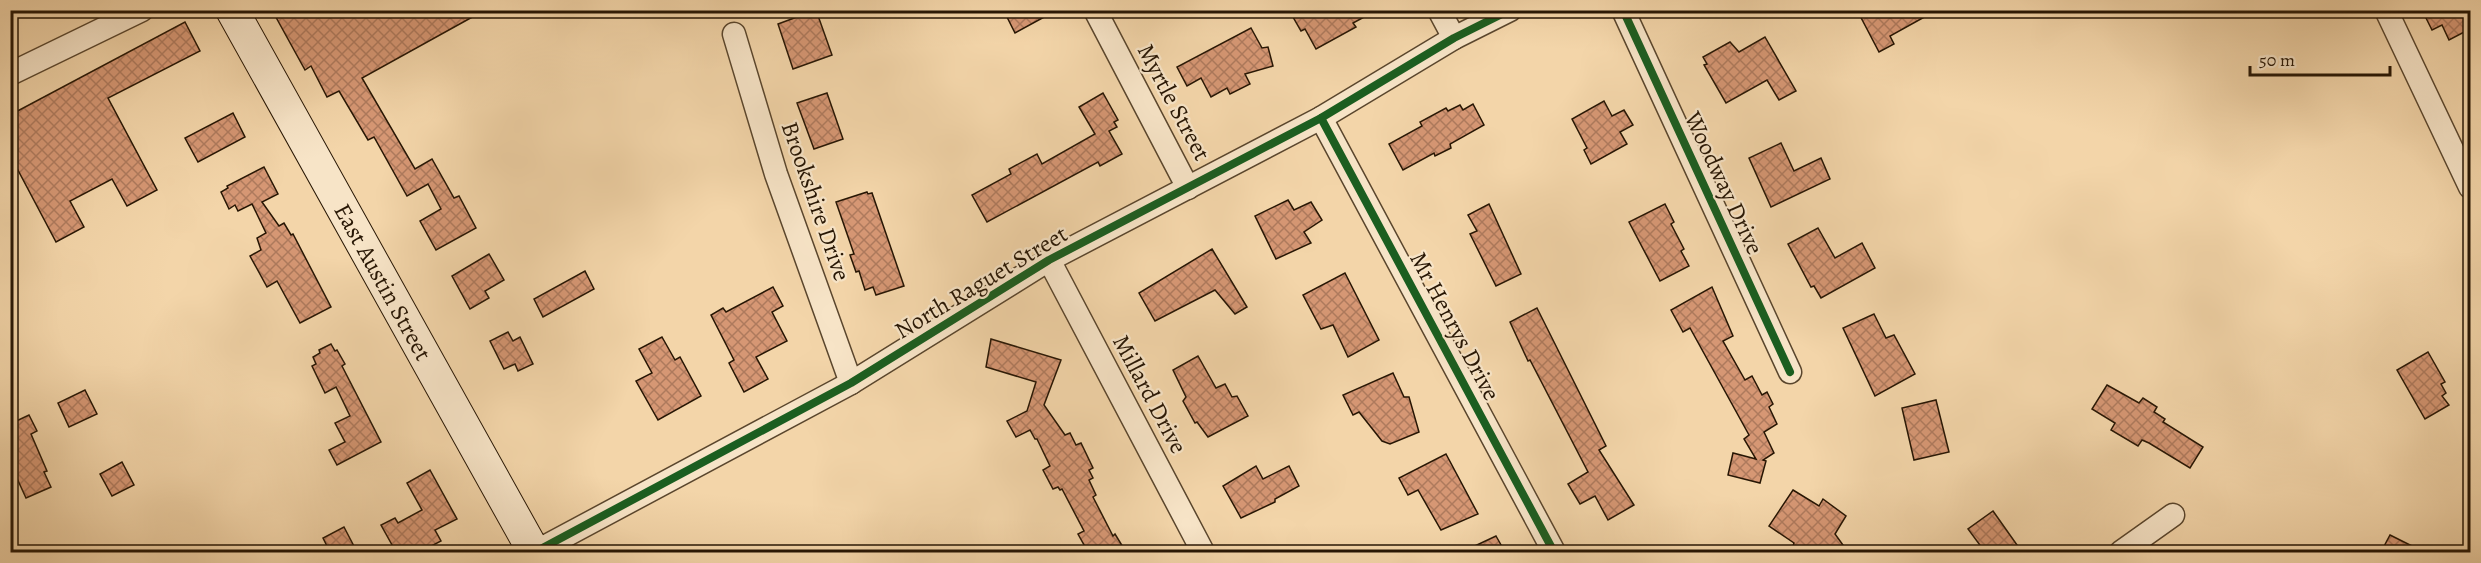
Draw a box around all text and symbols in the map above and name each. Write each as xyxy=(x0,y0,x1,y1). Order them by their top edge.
street label: Myrtle Street xyxy=(1130,38,1218,166)
scale bar xyxy=(2250,39,2390,77)
text: 50 m xyxy=(2259,48,2295,72)
street label: Woodway Drive xyxy=(1677,106,1771,260)
street label: Brookshire Drive xyxy=(774,117,858,285)
street label: East Austin Street xyxy=(327,198,439,366)
street label: North Raguet Street xyxy=(889,218,1073,346)
street label: Mr Henrys Drive xyxy=(1402,246,1508,406)
street label: Millard Drive xyxy=(1105,329,1195,459)

